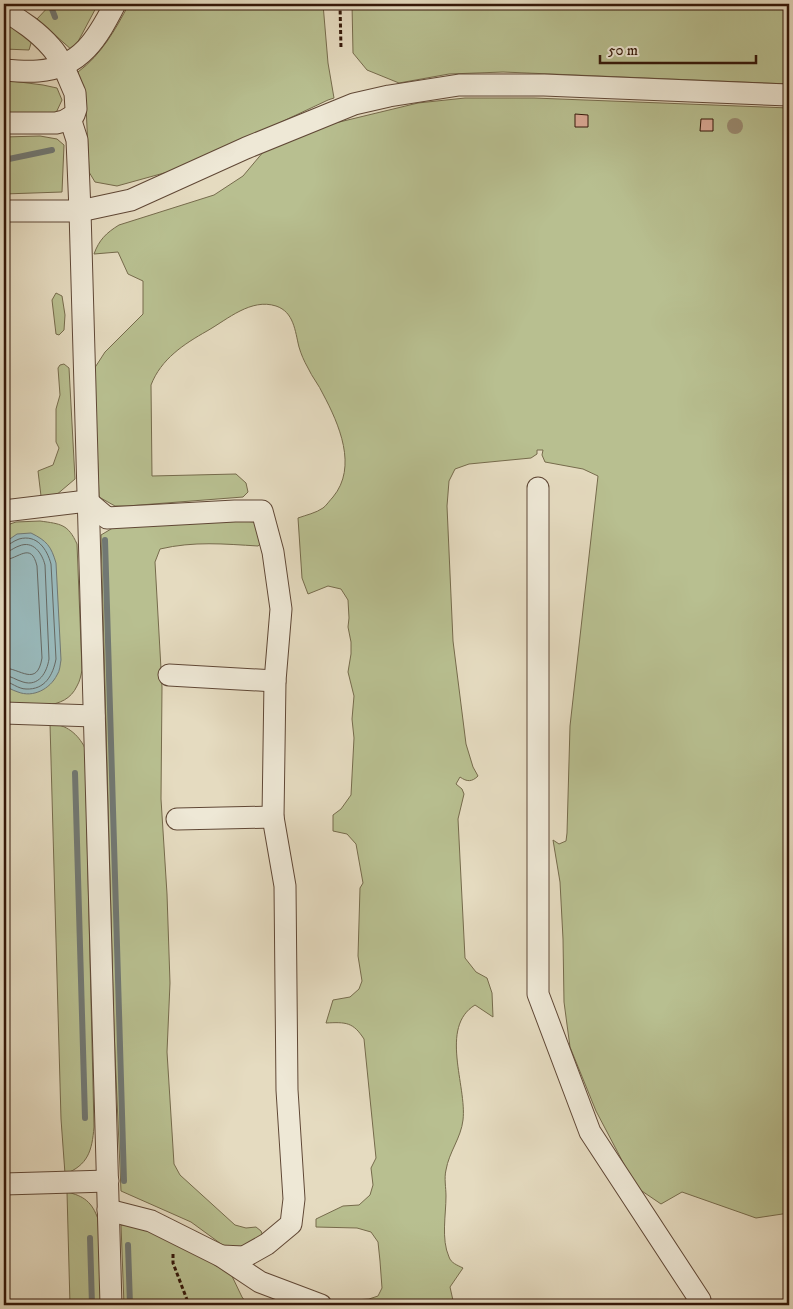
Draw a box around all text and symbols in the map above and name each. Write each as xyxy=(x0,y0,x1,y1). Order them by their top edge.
scale bar xyxy=(600,32,757,64)
text: 50 m xyxy=(608,41,638,60)

